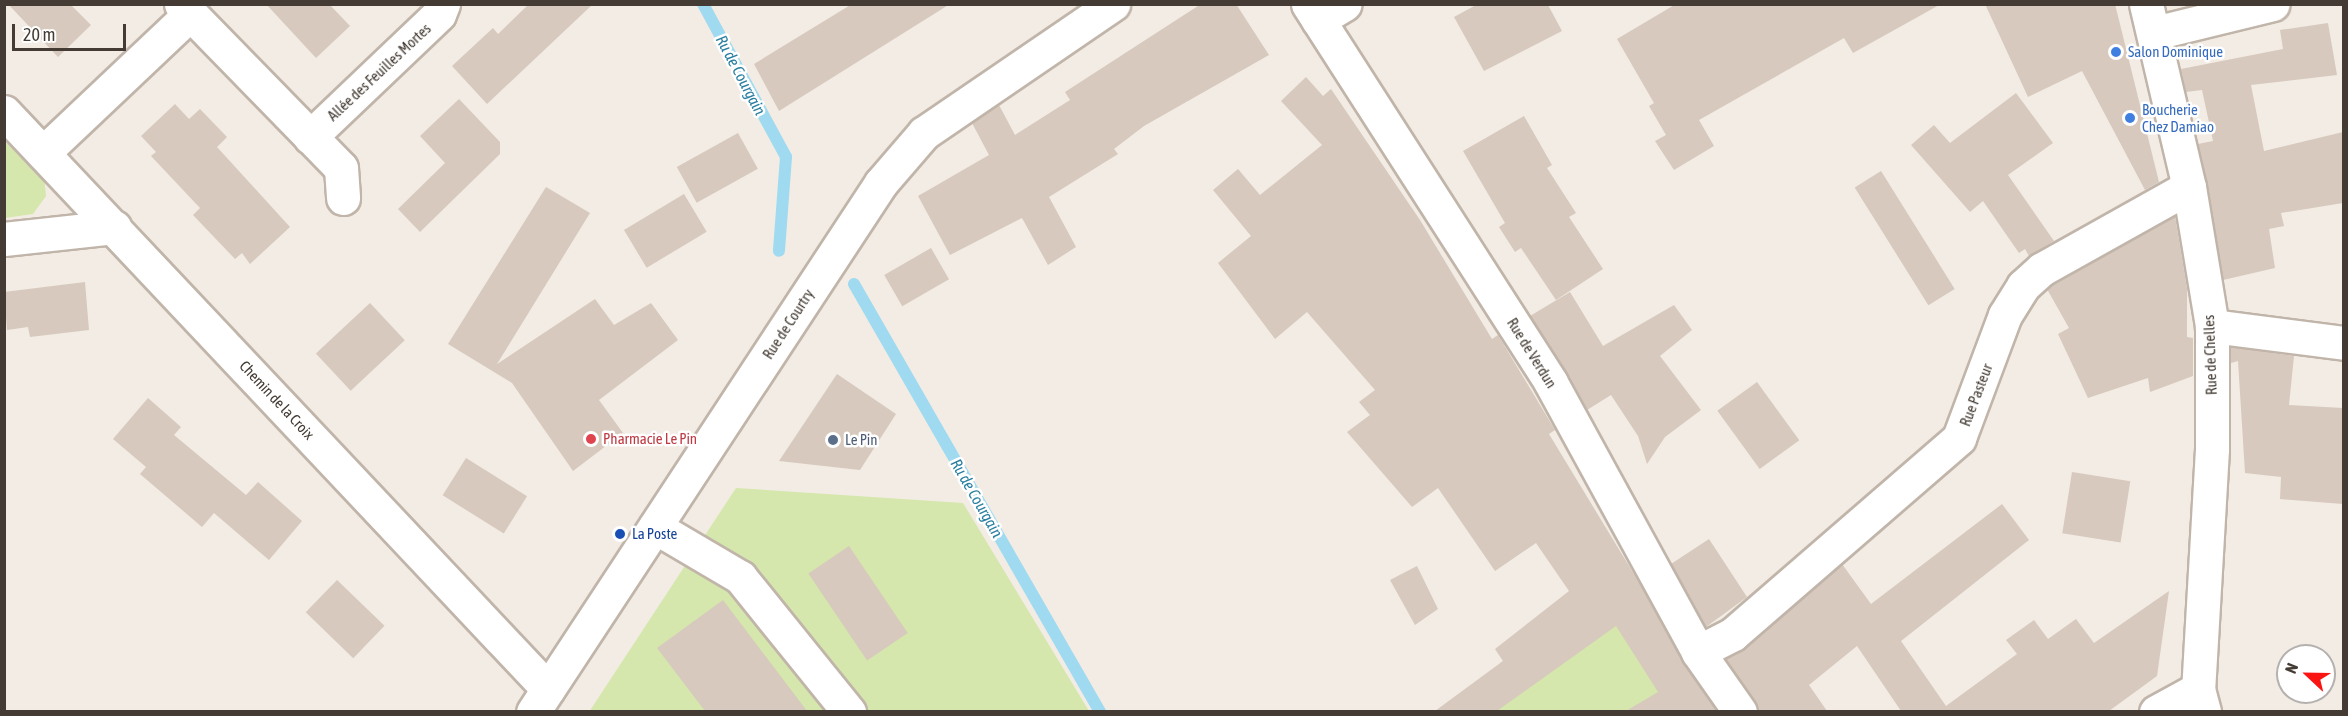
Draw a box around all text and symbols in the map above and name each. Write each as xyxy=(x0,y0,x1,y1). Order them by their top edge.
scale bar xyxy=(15,12,129,50)
street label: Allée des Feuilles Mortes xyxy=(324,19,434,125)
text: 20 m xyxy=(23,24,55,45)
water label: Ru de Courgain xyxy=(712,32,770,118)
place label: Salon Dominique xyxy=(2128,43,2223,61)
marker: Salon Dominique xyxy=(2109,45,2123,59)
place label: Boucherie Chez Damiao xyxy=(2142,100,2214,135)
marker: Boucherie Chez Damiao xyxy=(2123,111,2137,125)
street label: Rue de Courtry xyxy=(759,286,817,362)
street label: Rue de Verdun xyxy=(1503,315,1561,391)
street label: Rue de Chelles xyxy=(2200,315,2220,395)
street label: Chemin de la Croix xyxy=(236,357,318,443)
street label: Rue Pasteur xyxy=(1956,361,1996,429)
place label: Pharmacie Le Pin xyxy=(603,430,697,448)
place label: Le Pin xyxy=(845,431,877,449)
marker: Pharmacie Le Pin xyxy=(584,432,598,446)
marker: Le Pin xyxy=(826,433,840,447)
water label: Ru de Courgain xyxy=(947,455,1007,541)
place label: La Poste xyxy=(632,525,677,543)
marker: La Poste xyxy=(613,527,627,541)
north arrow xyxy=(2276,644,2336,704)
text: N xyxy=(2281,660,2301,676)

